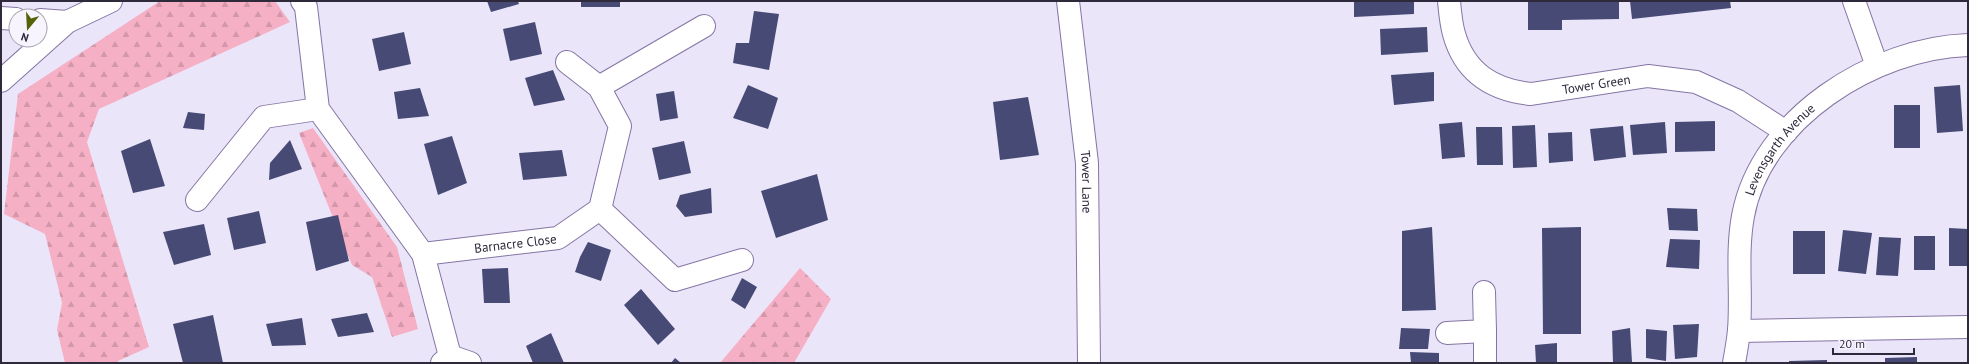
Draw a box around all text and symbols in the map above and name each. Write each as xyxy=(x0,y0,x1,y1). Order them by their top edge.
north arrow xyxy=(8,8,48,48)
text: N xyxy=(19,30,31,45)
street label: Tower Green xyxy=(1561,71,1632,98)
street label: Levensgarth Avenue xyxy=(1741,100,1818,198)
street label: Tower Lane xyxy=(1077,150,1096,213)
street label: Barnacre Close xyxy=(473,230,557,257)
scale bar xyxy=(1833,330,1914,356)
text: 20 m xyxy=(1839,336,1865,351)

